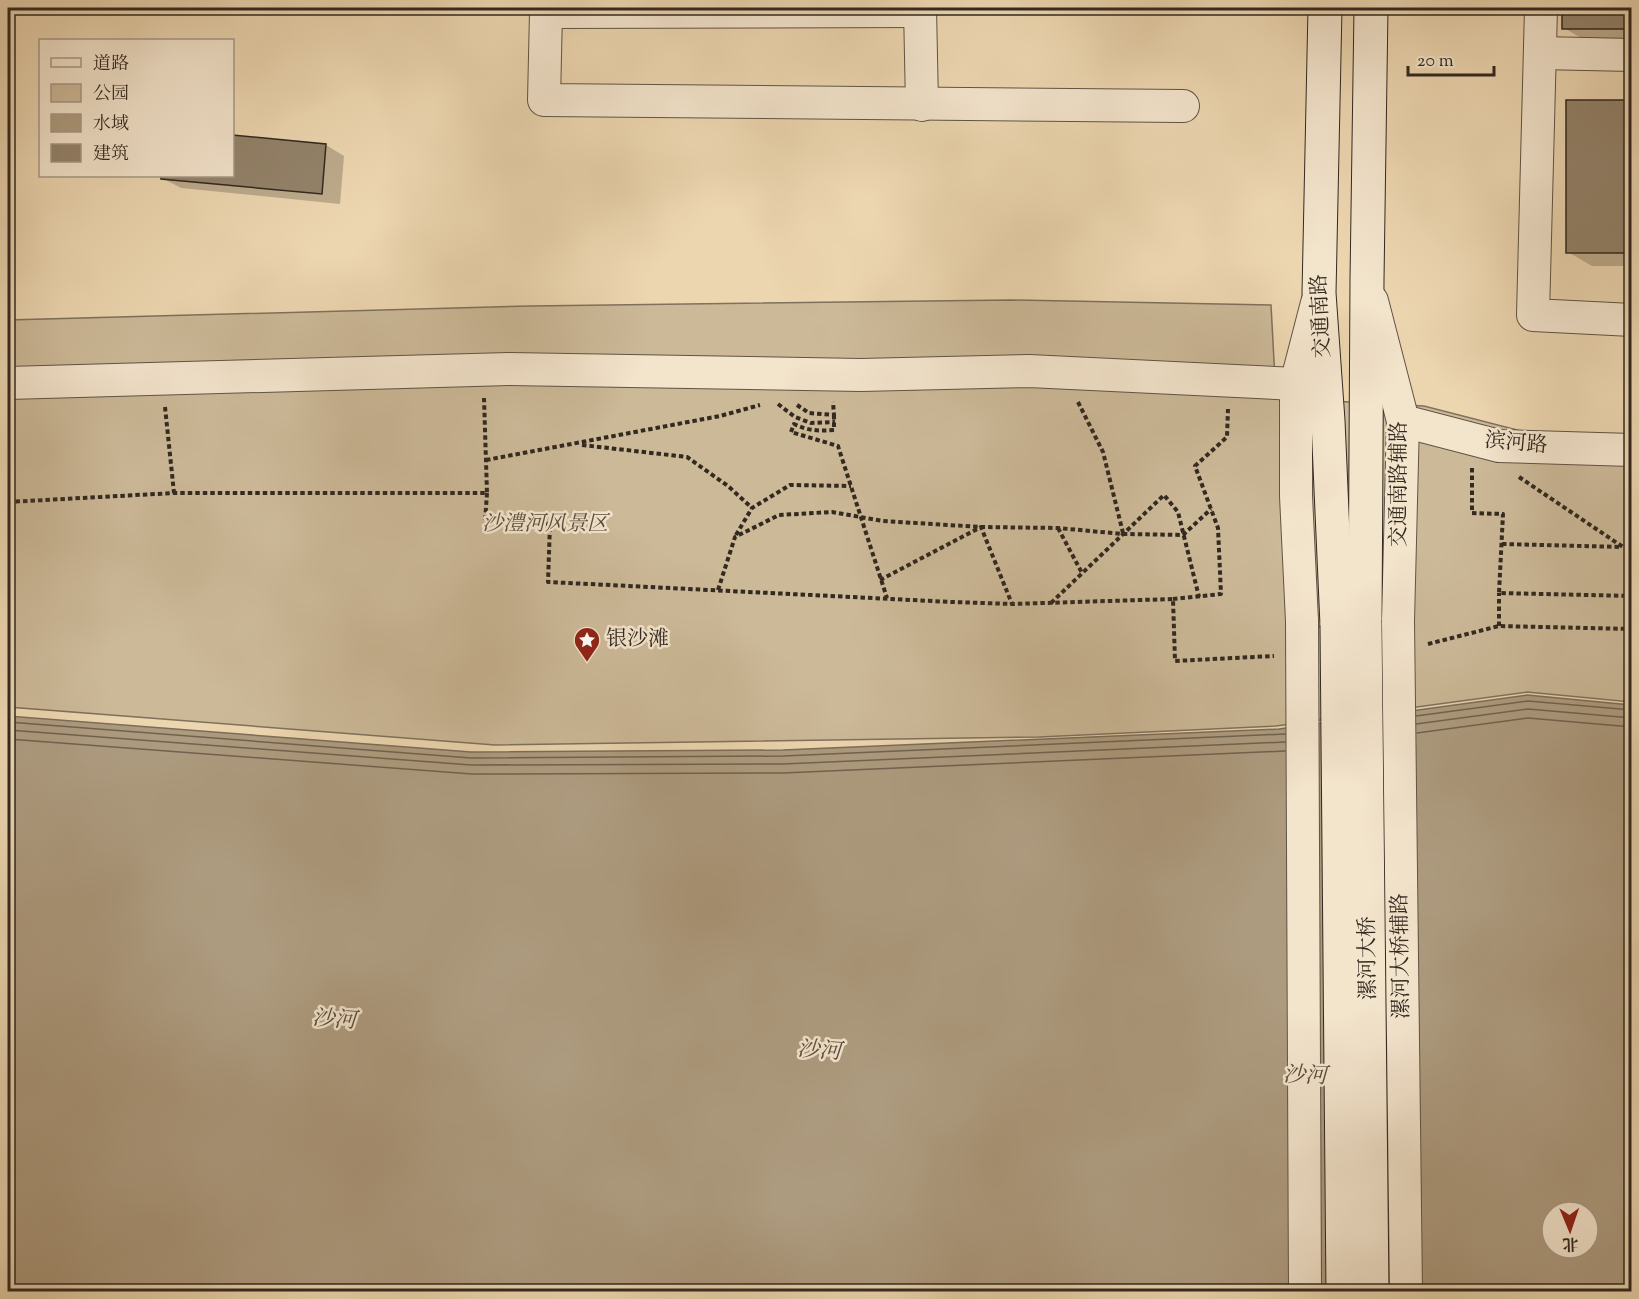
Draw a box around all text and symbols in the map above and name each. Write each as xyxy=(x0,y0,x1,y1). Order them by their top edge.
legend xyxy=(39,39,234,177)
scale bar xyxy=(1408,39,1494,77)
text: 20 m xyxy=(1417,49,1454,75)
text: 道路 xyxy=(93,52,129,78)
text: 公园 xyxy=(93,82,129,108)
text: 水域 xyxy=(93,112,129,138)
text: 建筑 xyxy=(93,142,129,168)
street label: 交通南路 xyxy=(1305,273,1339,359)
street label: 交通南路辅路 xyxy=(1385,421,1415,547)
street label: 滨河路 xyxy=(1483,426,1549,462)
park label: 沙澧河风景区 xyxy=(482,510,611,540)
place icon: 银沙滩 xyxy=(572,625,602,663)
place label: 银沙滩 xyxy=(606,625,669,655)
street label: 漯河大桥辅路 xyxy=(1386,893,1418,1019)
street label: 漯河大桥 xyxy=(1353,916,1385,1000)
water label: 沙河 xyxy=(311,1004,361,1039)
water label: 沙河 xyxy=(796,1035,846,1070)
water label: 沙河 xyxy=(1282,1060,1332,1094)
north arrow xyxy=(1540,1200,1600,1260)
text: 北 xyxy=(1562,1231,1579,1254)

